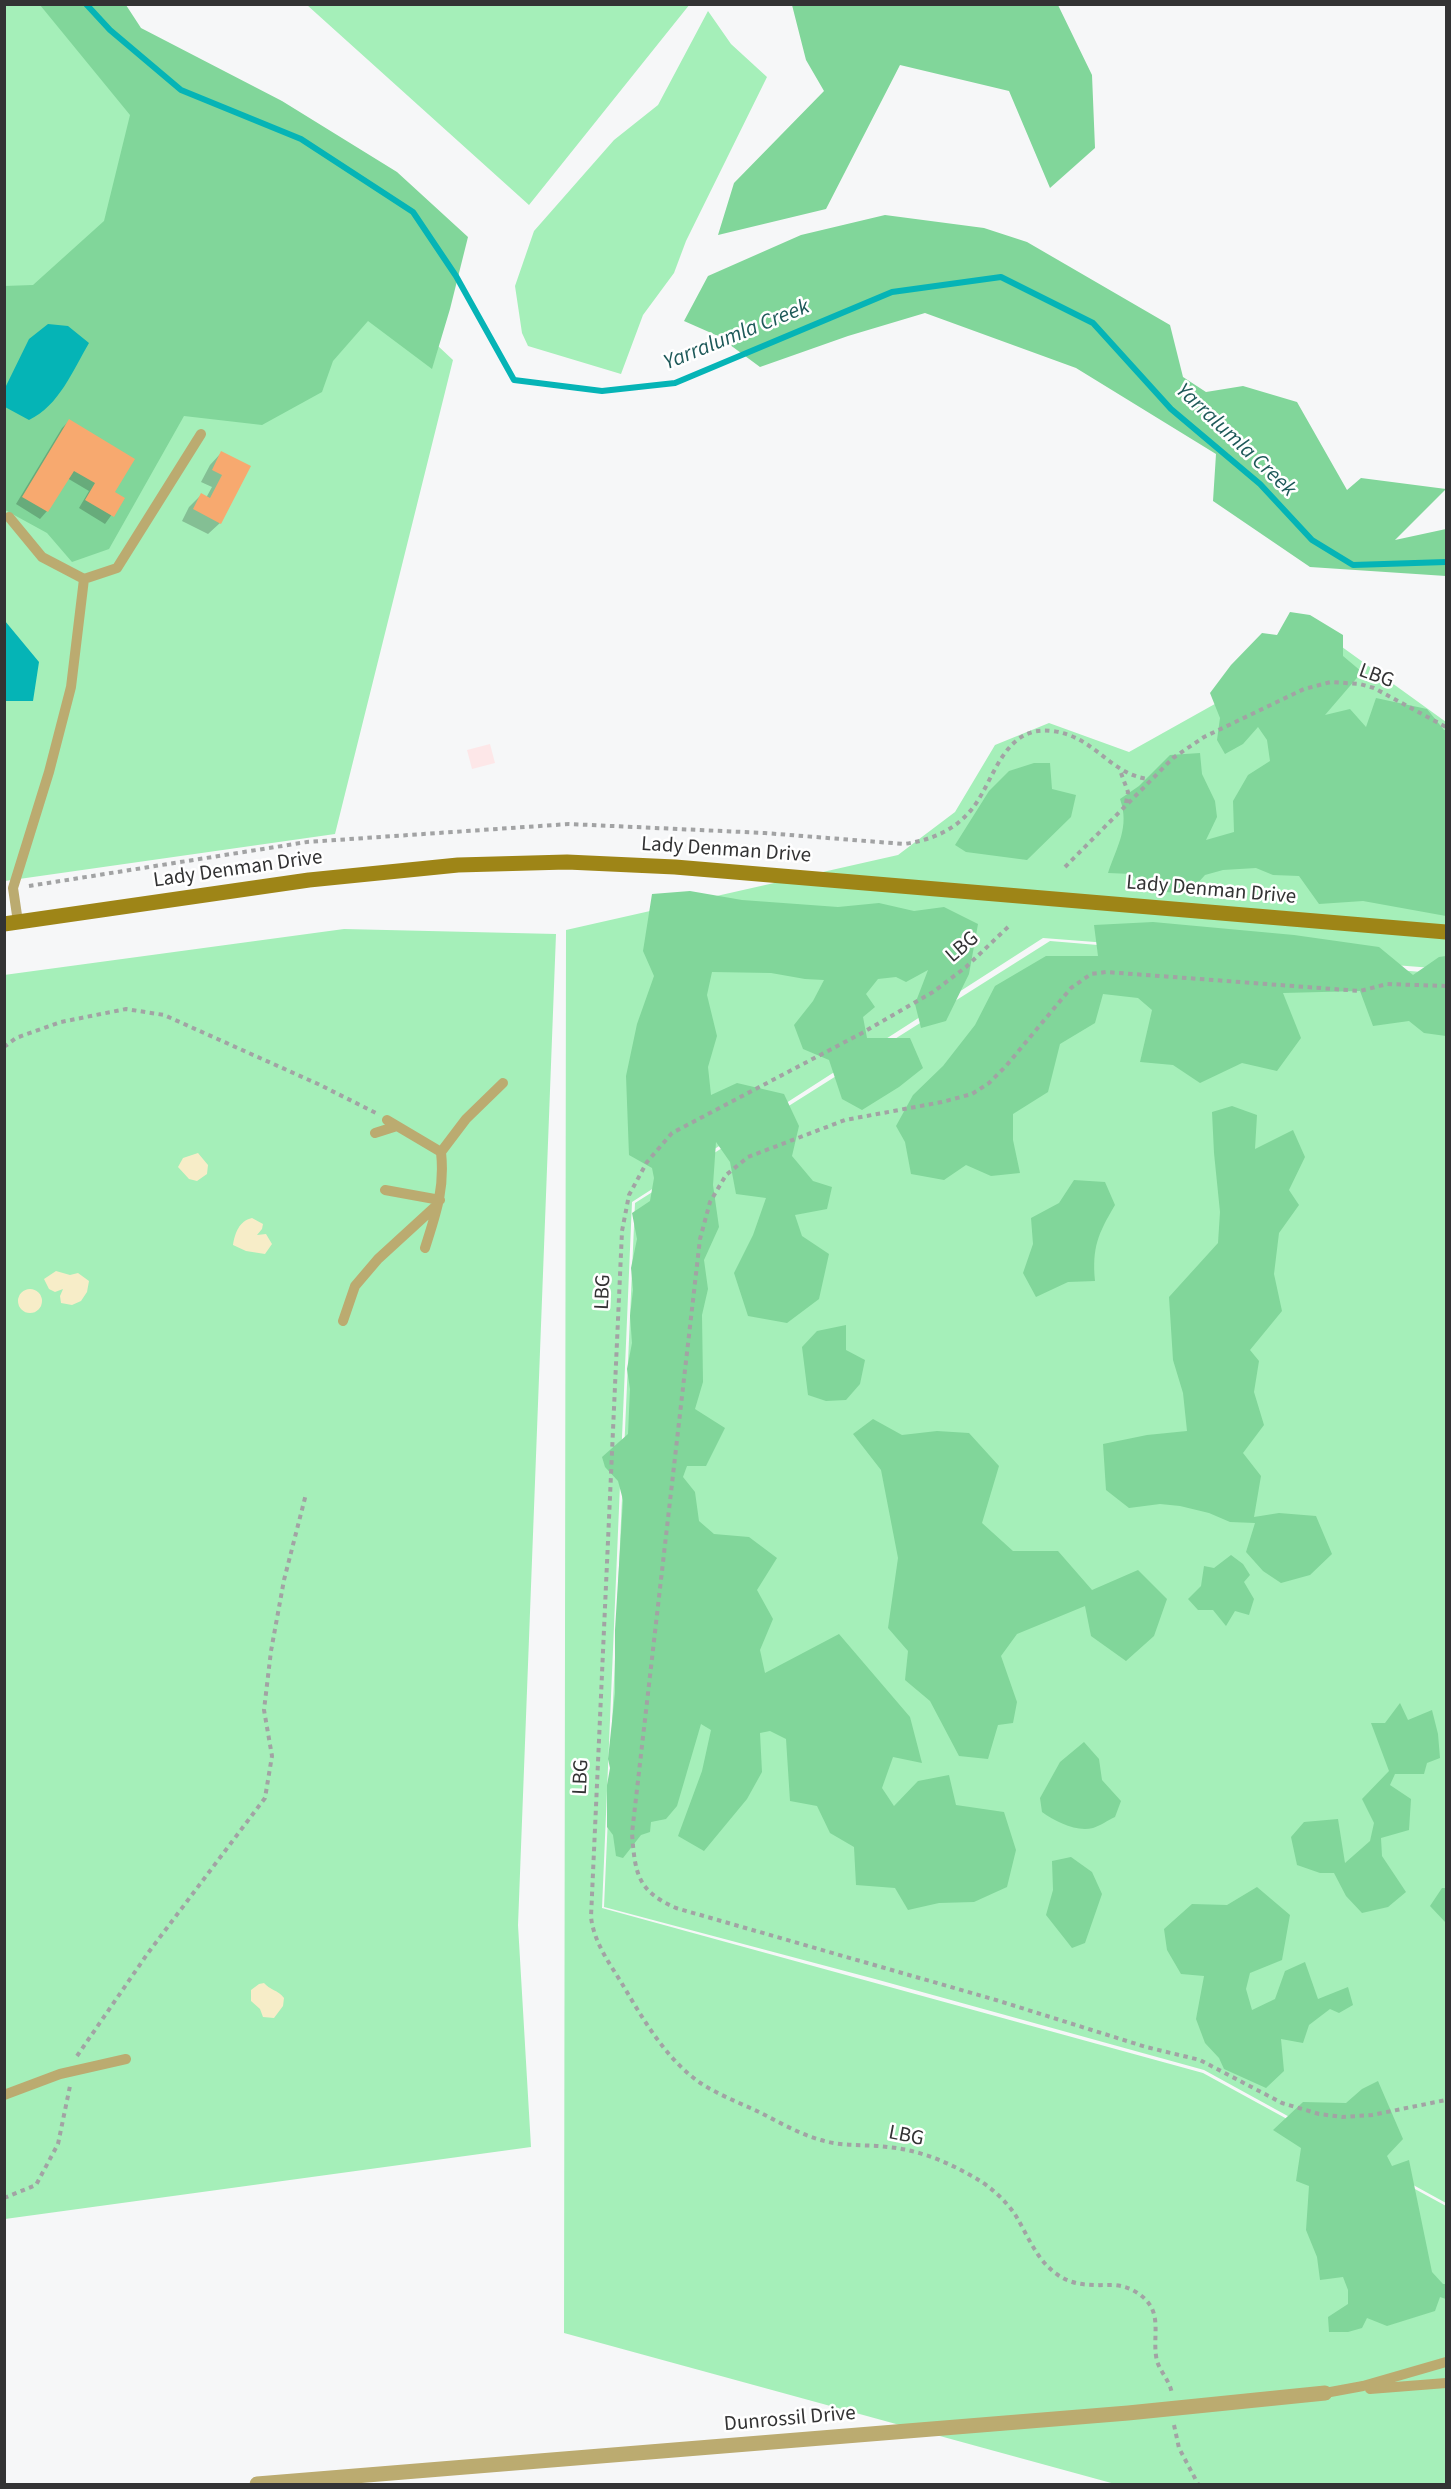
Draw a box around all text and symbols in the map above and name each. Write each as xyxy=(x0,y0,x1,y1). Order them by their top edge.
water label: Yarralumla Creek xyxy=(660,295,814,377)
water label: Yarralumla Creek xyxy=(1169,378,1301,504)
street label: LBG xyxy=(1355,659,1397,695)
street label: Lady Denman Drive xyxy=(640,832,812,870)
street label: Lady Denman Drive xyxy=(152,846,324,894)
street label: Lady Denman Drive xyxy=(1125,871,1297,911)
street label: LBG xyxy=(941,927,985,969)
street label: LBG xyxy=(590,1274,618,1310)
street label: LBG xyxy=(568,1759,596,1795)
street label: LBG xyxy=(886,2121,926,2153)
street label: Dunrossil Drive xyxy=(723,2402,857,2438)

